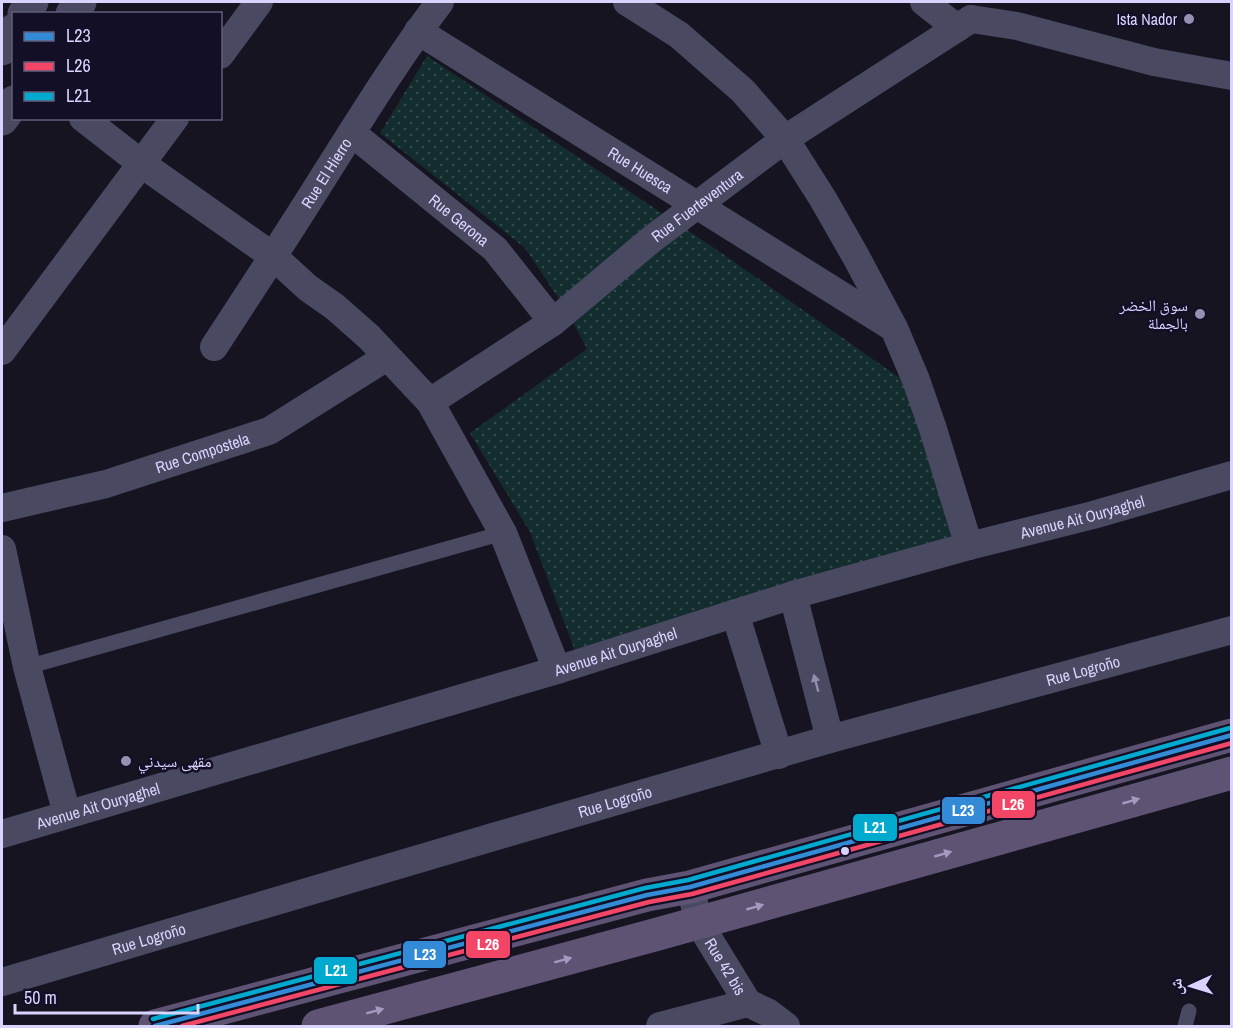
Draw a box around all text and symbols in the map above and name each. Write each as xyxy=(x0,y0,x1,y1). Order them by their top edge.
place label: Ista Nador xyxy=(1116,8,1178,30)
legend xyxy=(12,12,222,120)
marker: Ista Nador xyxy=(1182,12,1196,26)
text: L23 xyxy=(66,23,91,48)
text: L26 xyxy=(66,53,91,78)
text: L21 xyxy=(66,83,91,108)
street label: Rue El Hierro xyxy=(296,134,357,213)
street label: Rue Huesca xyxy=(604,141,677,199)
street label: Rue Fuerteventura xyxy=(646,163,748,247)
street label: Rue Gerona xyxy=(424,189,494,251)
place label: سوق الخضر بالجملة xyxy=(1118,294,1188,334)
marker: سوق الخضر بالجملة xyxy=(1193,307,1207,321)
street label: Rue Compostela xyxy=(152,427,253,478)
street label: Avenue Ait Ouryaghel xyxy=(1017,490,1147,544)
street label: Avenue Ait Ouryaghel xyxy=(550,622,680,682)
street label: Rue Logroño xyxy=(1043,650,1122,691)
one-way arrow xyxy=(810,674,820,692)
place label: مقهى سيدني xyxy=(138,750,212,774)
marker: مقهى سيدني xyxy=(119,754,133,768)
street label: Avenue Ait Ouryaghel xyxy=(33,777,162,835)
street label: Rue Logroño xyxy=(575,780,654,823)
line badge: L26 xyxy=(991,790,1036,819)
text: L26 xyxy=(1002,793,1024,815)
line badge: L23 xyxy=(941,796,986,825)
one-way arrow xyxy=(1122,796,1140,805)
text: L23 xyxy=(952,799,974,821)
line badge: L21 xyxy=(852,813,898,842)
text: L21 xyxy=(864,816,887,838)
unlabelled marker xyxy=(839,845,851,857)
one-way arrow xyxy=(934,849,952,858)
one-way arrow xyxy=(746,902,764,911)
street label: Rue Logroño xyxy=(109,917,188,960)
line badge: L26 xyxy=(465,930,511,959)
text: L26 xyxy=(477,933,499,955)
street label: Rue 42 bis xyxy=(700,934,752,999)
line badge: L23 xyxy=(402,940,447,969)
text: L23 xyxy=(414,943,436,965)
one-way arrow xyxy=(554,955,572,964)
line badge: L21 xyxy=(313,956,358,985)
north arrow xyxy=(1161,956,1221,1016)
text: L21 xyxy=(325,959,348,981)
scale bar xyxy=(15,977,198,1015)
text: ش xyxy=(1164,978,1188,996)
text: 50 m xyxy=(24,985,57,1010)
one-way arrow xyxy=(366,1006,384,1015)

